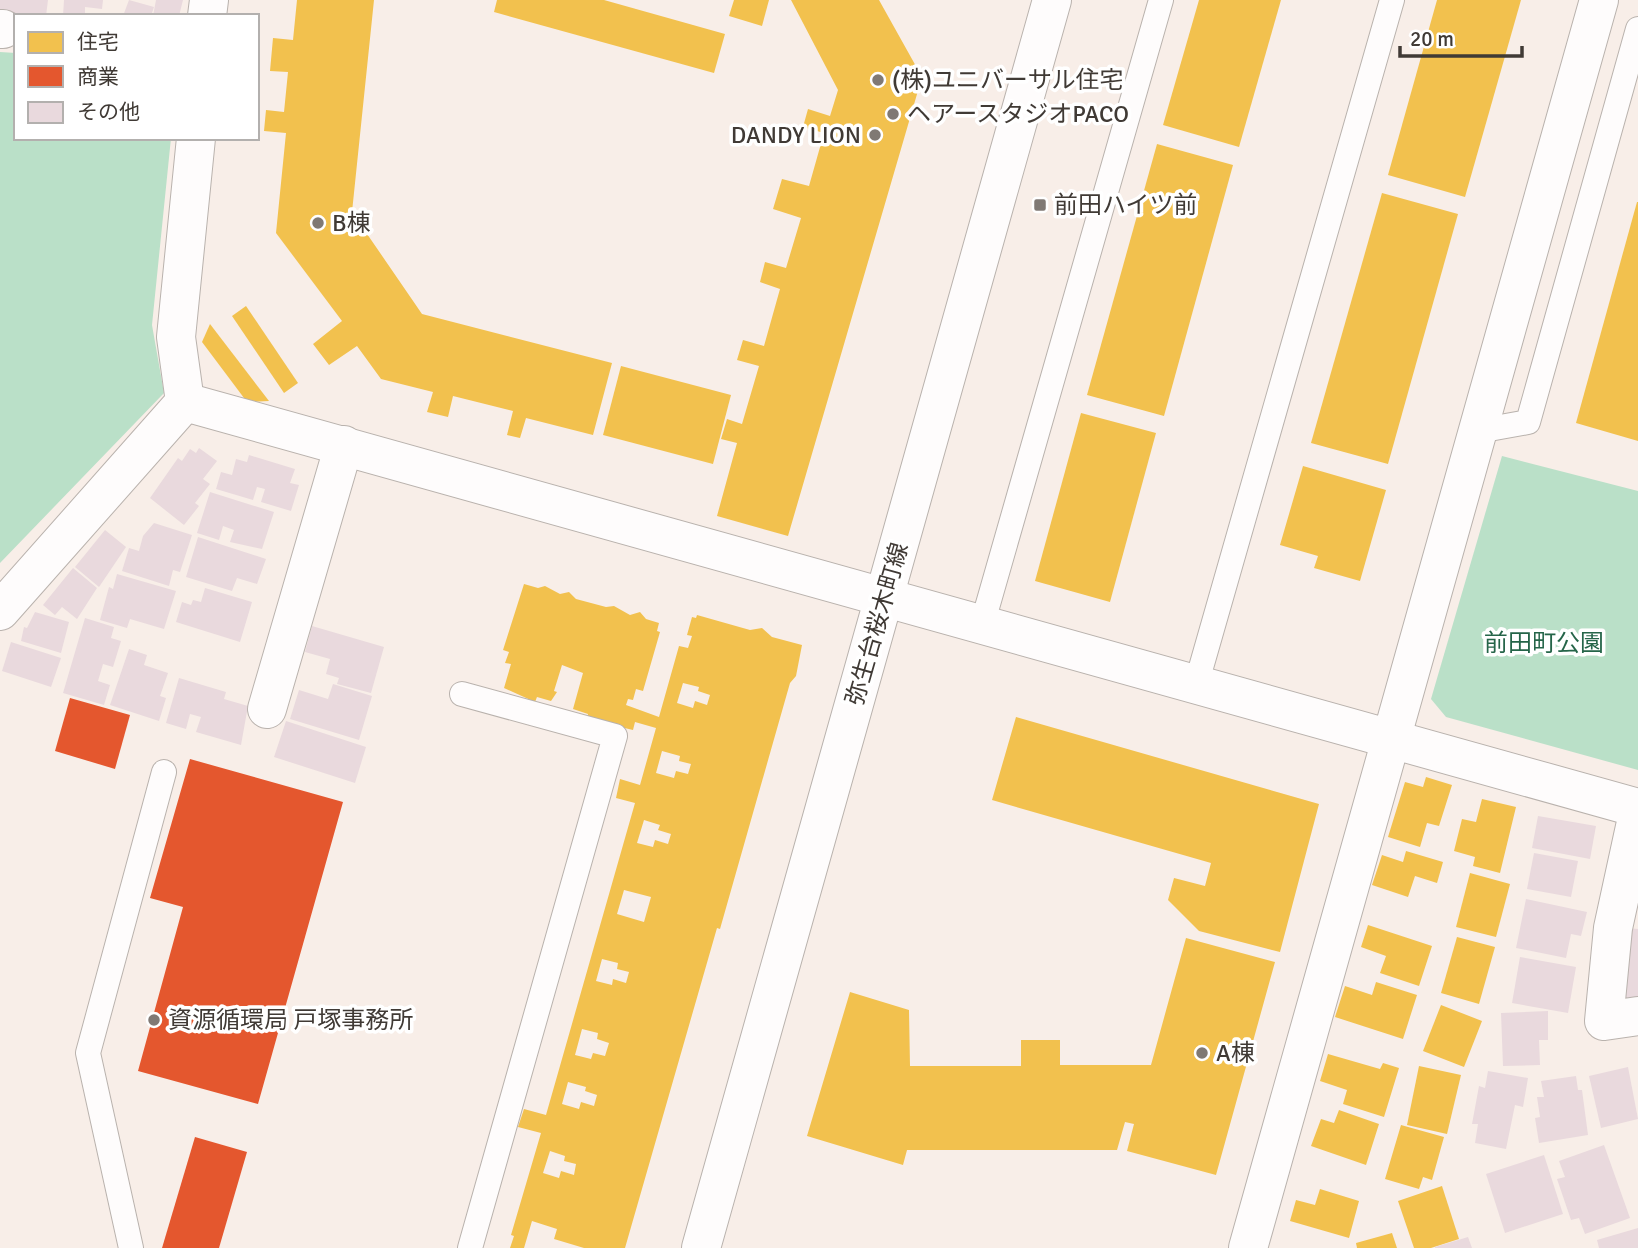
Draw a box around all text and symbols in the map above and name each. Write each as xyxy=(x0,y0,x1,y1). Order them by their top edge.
legend xyxy=(14,14,259,140)
scale bar xyxy=(1400,14,1522,58)
text: 20 m xyxy=(1410,26,1454,52)
text: 住宅 xyxy=(77,29,119,55)
text: 商業 xyxy=(77,64,119,90)
place label: (株)ユニバーサル住宅 xyxy=(892,65,1123,95)
marker: (株)ユニバーサル住宅 xyxy=(870,72,886,88)
text: その他 xyxy=(77,99,140,125)
place label: ヘアースタジオPACO xyxy=(907,99,1129,129)
marker: ヘアースタジオPACO xyxy=(885,106,901,122)
place label: DANDY LION xyxy=(731,120,861,150)
marker: DANDY LION xyxy=(867,127,883,143)
place label: 前田ハイツ前 xyxy=(1054,190,1198,220)
marker: 前田ハイツ前 xyxy=(1032,197,1048,213)
place label: B棟 xyxy=(332,208,371,238)
marker: B棟 xyxy=(310,215,326,231)
street label: 弥生台桜木町線 xyxy=(839,539,915,709)
park label: 前田町公園 xyxy=(1484,628,1604,658)
place label: 資源循環局 戸塚事務所 xyxy=(168,1005,413,1035)
marker: 資源循環局 戸塚事務所 xyxy=(146,1012,162,1028)
place label: A棟 xyxy=(1216,1038,1255,1068)
marker: A棟 xyxy=(1194,1045,1210,1061)

